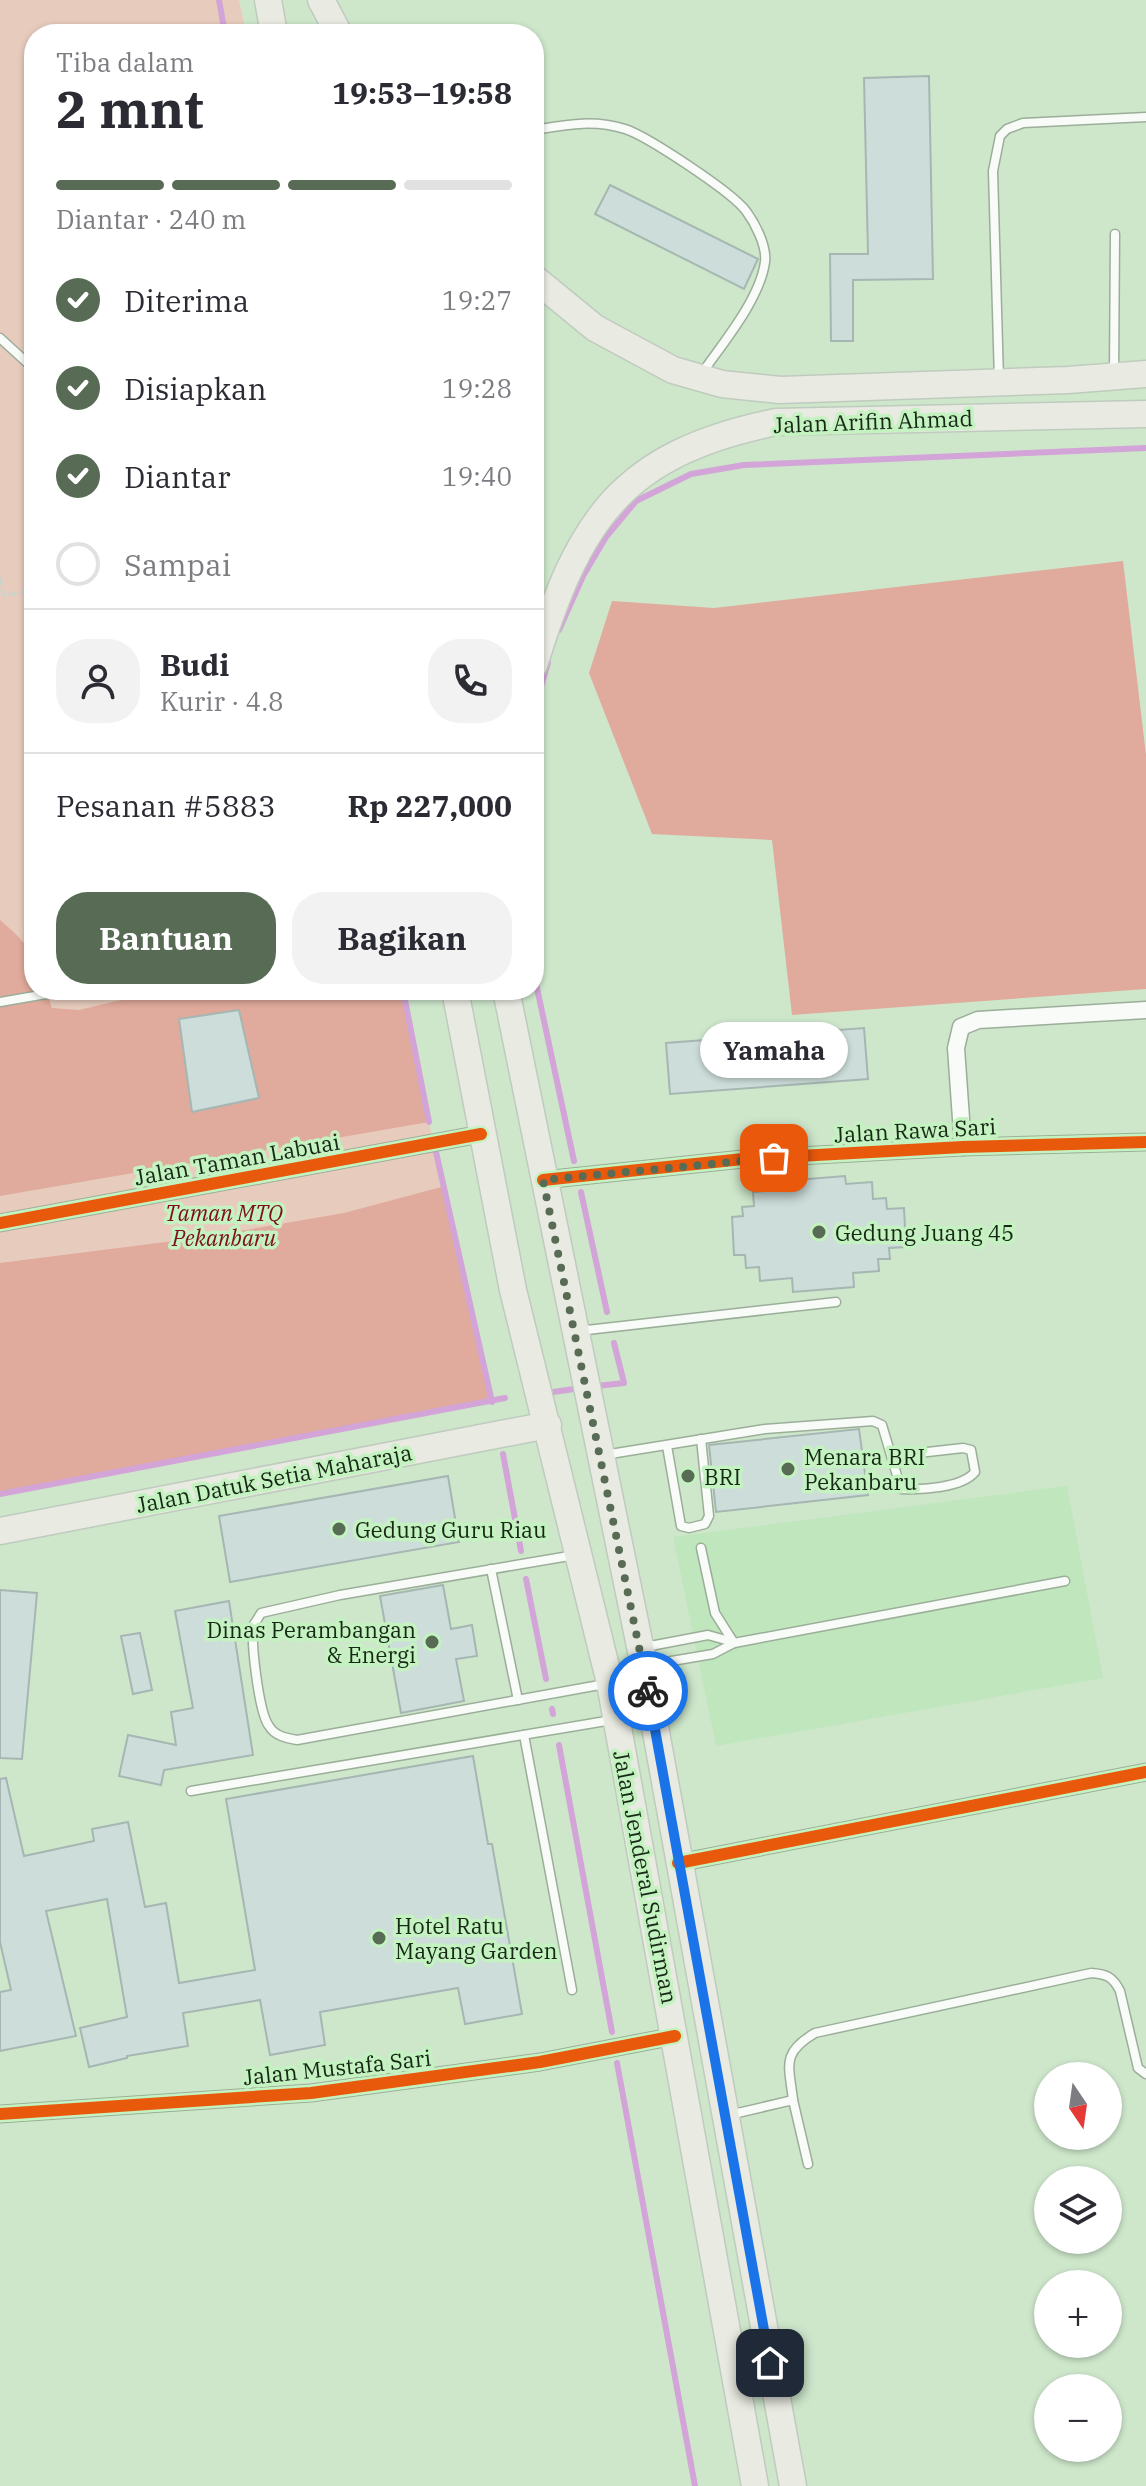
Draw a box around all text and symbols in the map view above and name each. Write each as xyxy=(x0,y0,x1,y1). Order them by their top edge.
text: Tiba dalam xyxy=(56,45,194,79)
text: 19:53–19:58 xyxy=(332,73,512,112)
text: 2 mnt xyxy=(56,75,204,142)
text: Diantar · 240 m xyxy=(56,202,246,236)
icon: check xyxy=(56,278,100,322)
text: Diterima xyxy=(124,281,249,320)
text: 19:27 xyxy=(442,283,512,317)
icon: check xyxy=(56,366,100,410)
text: Disiapkan xyxy=(124,369,267,408)
text: 19:28 xyxy=(442,371,512,405)
street label: Jalan Arifin Ahmad xyxy=(773,403,973,439)
icon: check xyxy=(56,454,100,498)
text: Diantar xyxy=(124,457,230,496)
text: 19:40 xyxy=(442,459,512,493)
text: Sampai xyxy=(124,545,231,584)
button: person xyxy=(56,639,140,723)
button: phone xyxy=(428,639,512,723)
text: Budi xyxy=(160,645,229,684)
text: Kurir · 4.8 xyxy=(160,684,284,718)
text: Pesanan #5883 xyxy=(56,786,276,825)
text: Rp 227,000 xyxy=(348,786,512,825)
button: Bantuan xyxy=(56,892,276,984)
button: Bagikan xyxy=(292,892,512,984)
callout: Yamaha xyxy=(700,1022,848,1078)
text: Yamaha xyxy=(723,1033,825,1067)
street label: Jalan Rawa Sari xyxy=(833,1111,997,1149)
pin xyxy=(740,1124,808,1192)
street label: Jalan Taman Labuai xyxy=(132,1127,342,1191)
icon: bag xyxy=(752,1136,796,1180)
park label: Taman MTQ Pekanbaru xyxy=(165,1198,283,1252)
place label: Gedung Juang 45 xyxy=(835,1218,1014,1247)
marker: Gedung Juang 45 xyxy=(810,1223,828,1241)
street label: Jalan Datuk Setia Maharaja xyxy=(134,1437,414,1519)
place label: Menara BRI Pekanbaru xyxy=(804,1442,925,1496)
marker: Menara BRI Pekanbaru xyxy=(779,1460,797,1478)
place label: BRI xyxy=(704,1462,741,1491)
marker: BRI xyxy=(679,1467,697,1485)
place label: Gedung Guru Riau xyxy=(355,1515,547,1544)
marker: Gedung Guru Riau xyxy=(330,1520,348,1538)
place label: Dinas Perambangan & Energi xyxy=(206,1615,416,1669)
marker: Dinas Perambangan & Energi xyxy=(423,1633,441,1651)
courier xyxy=(608,1651,688,1731)
icon: bike xyxy=(626,1669,670,1713)
street label: Jalan Jenderal Sudirman xyxy=(607,1748,685,2006)
place label: Hotel Ratu Mayang Garden xyxy=(395,1911,558,1965)
marker: Hotel Ratu Mayang Garden xyxy=(370,1929,388,1947)
street label: Jalan Mustafa Sari xyxy=(241,2043,433,2091)
north arrow xyxy=(1034,2062,1122,2150)
map controls xyxy=(1034,2062,1122,2462)
button: layers xyxy=(1034,2166,1122,2254)
button: + xyxy=(1034,2270,1122,2358)
pin xyxy=(736,2329,804,2397)
icon: home xyxy=(748,2341,792,2385)
button: − xyxy=(1034,2374,1122,2462)

